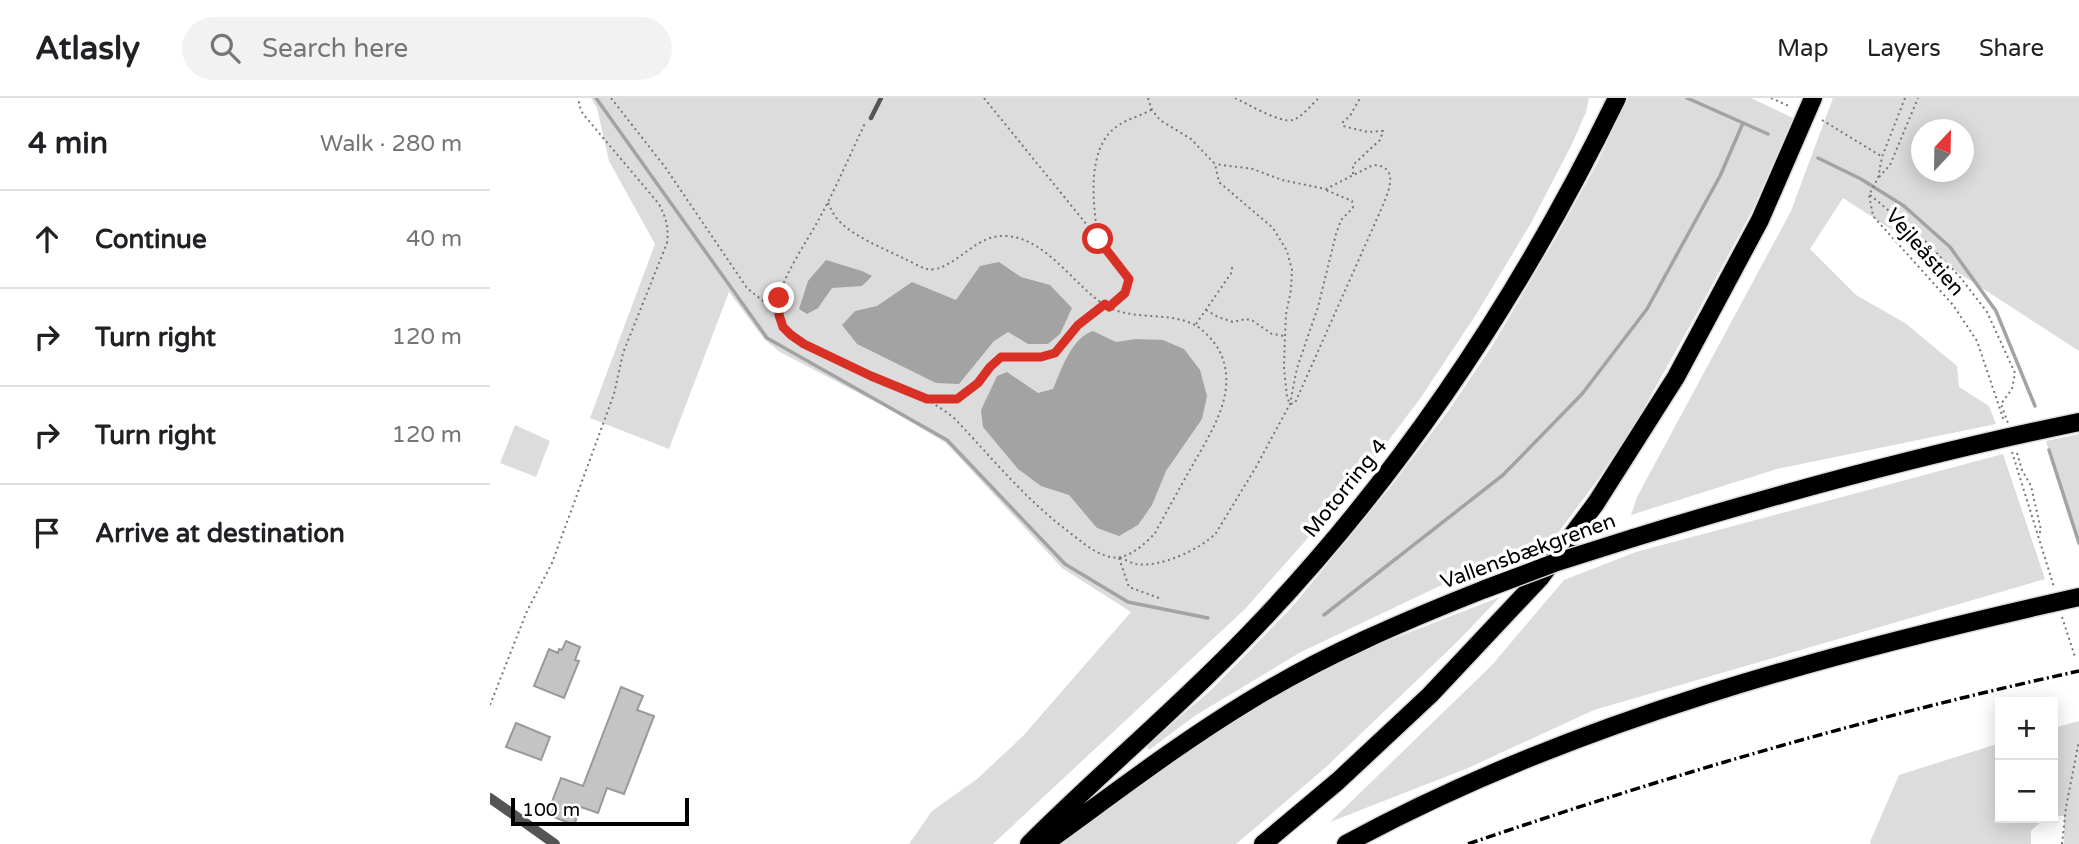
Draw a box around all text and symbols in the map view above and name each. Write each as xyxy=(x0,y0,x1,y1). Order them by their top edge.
search box xyxy=(182,17,672,80)
text: Atlasly xyxy=(35,29,140,68)
icon: search xyxy=(206,29,244,67)
text: Search here xyxy=(262,33,408,64)
text: Map xyxy=(1777,34,1829,63)
text: Layers xyxy=(1867,34,1941,63)
text: Share xyxy=(1979,34,2044,63)
north arrow xyxy=(1911,119,1974,182)
text: 4 min xyxy=(28,125,108,162)
text: Walk · 280 m xyxy=(320,130,462,158)
street label: Vejleåstien xyxy=(1880,204,1969,301)
icon: ahead xyxy=(28,220,66,258)
route start xyxy=(1082,223,1113,254)
text: Continue xyxy=(95,224,207,255)
text: 40 m xyxy=(406,225,462,253)
route end xyxy=(763,282,794,313)
icon: right xyxy=(28,318,66,356)
text: Turn right xyxy=(95,322,216,353)
text: 120 m xyxy=(392,323,462,351)
icon: right xyxy=(28,416,66,454)
text: Turn right xyxy=(95,420,216,451)
text: 120 m xyxy=(392,421,462,449)
street label: Motorring 4 xyxy=(1298,434,1393,543)
street label: Vallensbækgrenen xyxy=(1437,508,1619,595)
icon: arrive xyxy=(28,514,66,552)
text: Arrive at destination xyxy=(95,518,345,549)
map controls xyxy=(1995,697,2058,823)
button: + xyxy=(1995,697,2058,760)
button: − xyxy=(1995,760,2058,823)
scale bar xyxy=(511,795,690,827)
text: 100 m xyxy=(522,799,580,821)

